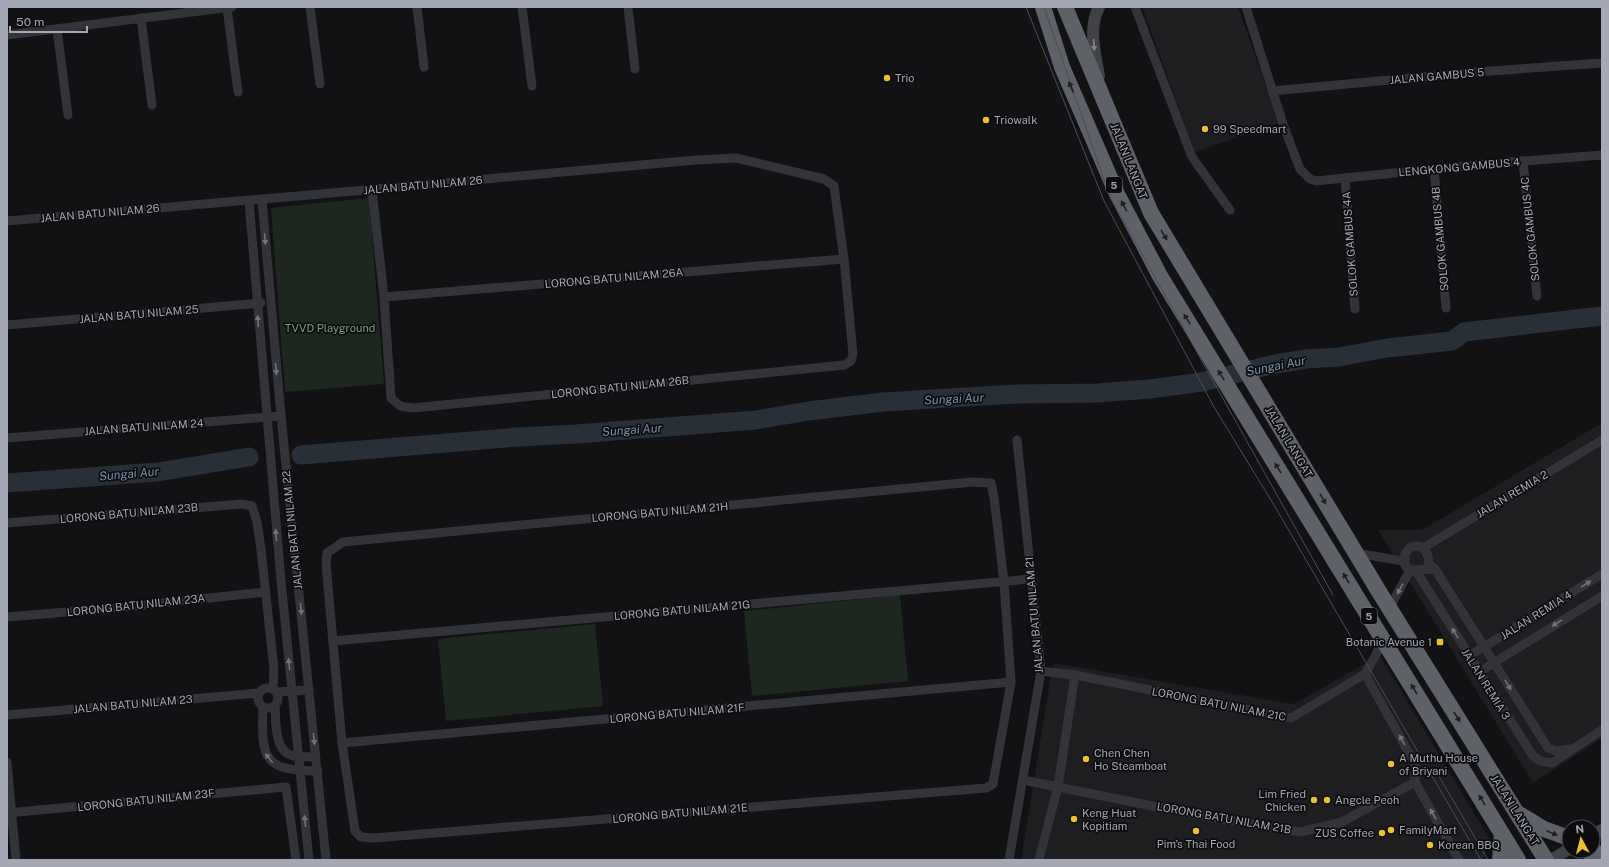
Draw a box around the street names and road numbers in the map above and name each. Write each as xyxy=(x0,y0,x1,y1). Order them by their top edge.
street label: JALAN GAMBUS 5 xyxy=(1389,66,1485,86)
street label: JALAN LANGAT xyxy=(1108,121,1150,201)
street label: LENGKONG GAMBUS 4 xyxy=(1398,156,1520,178)
street label: JALAN BATU NILAM 26 xyxy=(363,174,483,196)
street label: SOLOK GAMBUS 4C xyxy=(1519,176,1541,282)
road number: 5 xyxy=(1106,177,1122,193)
street label: SOLOK GAMBUS 4B xyxy=(1429,186,1451,292)
street label: SOLOK GAMBUS 4A xyxy=(1340,191,1360,297)
street label: JALAN BATU NILAM 26 xyxy=(40,202,160,224)
street label: LORONG BATU NILAM 26A xyxy=(544,266,684,290)
street label: JALAN BATU NILAM 25 xyxy=(79,303,199,325)
street label: LORONG BATU NILAM 26B xyxy=(550,374,690,400)
street label: JALAN LANGAT xyxy=(1263,404,1315,480)
street label: JALAN BATU NILAM 24 xyxy=(84,417,204,437)
street label: JALAN REMIA 2 xyxy=(1474,468,1550,520)
street label: JALAN BATU NILAM 22 xyxy=(280,470,304,590)
street label: LORONG BATU NILAM 21H xyxy=(591,500,729,524)
street label: LORONG BATU NILAM 23B xyxy=(59,501,199,525)
street label: JALAN BATU NILAM 21 xyxy=(1023,556,1045,674)
street label: JALAN REMIA 4 xyxy=(1498,588,1574,642)
street label: LORONG BATU NILAM 23A xyxy=(66,592,206,618)
street label: LORONG BATU NILAM 21G xyxy=(613,598,751,622)
road number: 5 xyxy=(1361,608,1377,624)
street label: JALAN REMIA 3 xyxy=(1459,646,1513,722)
street label: LORONG BATU NILAM 21C xyxy=(1151,685,1287,723)
street label: JALAN BATU NILAM 23 xyxy=(73,693,193,715)
street label: LORONG BATU NILAM 21F xyxy=(609,701,745,725)
street label: JALAN LANGAT xyxy=(1488,772,1542,848)
street label: LORONG BATU NILAM 23F xyxy=(77,787,215,813)
street label: LORONG BATU NILAM 21B xyxy=(1156,800,1292,836)
street label: LORONG BATU NILAM 21E xyxy=(612,801,748,825)

